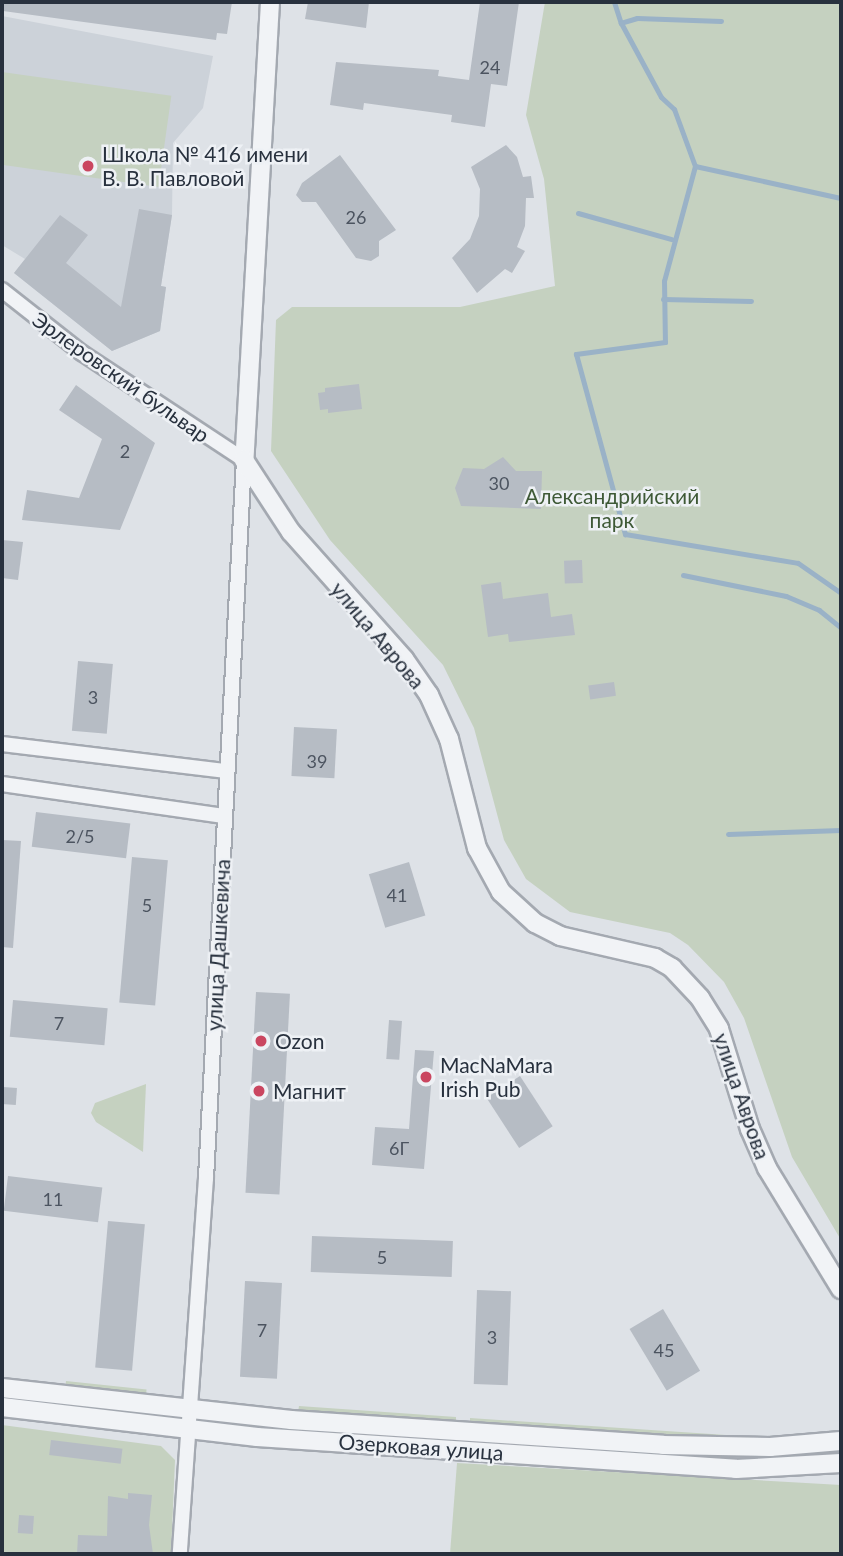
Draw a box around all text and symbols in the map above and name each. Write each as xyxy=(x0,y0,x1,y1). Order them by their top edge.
house number: 24 xyxy=(480,56,500,78)
place label: Школа № 416 имени В. В. Павловой xyxy=(102,141,308,191)
marker: Школа № 416 имени В. В. Павловой xyxy=(80,158,96,174)
house number: 26 xyxy=(346,206,366,228)
street label: Эрлеровский бульвар xyxy=(28,306,214,448)
house number: 2 xyxy=(120,440,130,462)
house number: 30 xyxy=(489,472,509,494)
park label: Александрийский парк xyxy=(525,483,699,533)
street label: улица Аврова xyxy=(326,576,430,694)
house number: 3 xyxy=(88,686,98,708)
house number: 39 xyxy=(307,750,327,772)
house number: 2/5 xyxy=(65,825,95,847)
street label: улица Дашкевича xyxy=(201,858,235,1032)
house number: 41 xyxy=(387,884,407,906)
house number: 5 xyxy=(142,894,152,916)
house number: 7 xyxy=(54,1012,64,1034)
place label: Ozon xyxy=(275,1028,324,1054)
street label: улица Аврова xyxy=(709,1030,775,1162)
marker: Ozon xyxy=(253,1033,269,1049)
place label: MacNaMara Irish Pub xyxy=(440,1052,553,1102)
marker: MacNaMara Irish Pub xyxy=(418,1069,434,1085)
place label: Магнит xyxy=(273,1078,346,1104)
marker: Магнит xyxy=(251,1083,267,1099)
house number: 6Г xyxy=(389,1137,409,1159)
house number: 11 xyxy=(43,1188,63,1210)
house number: 5 xyxy=(377,1246,387,1268)
house number: 7 xyxy=(257,1319,267,1341)
house number: 3 xyxy=(487,1326,497,1348)
house number: 45 xyxy=(654,1339,674,1361)
street label: Озерковая улица xyxy=(338,1429,504,1465)

